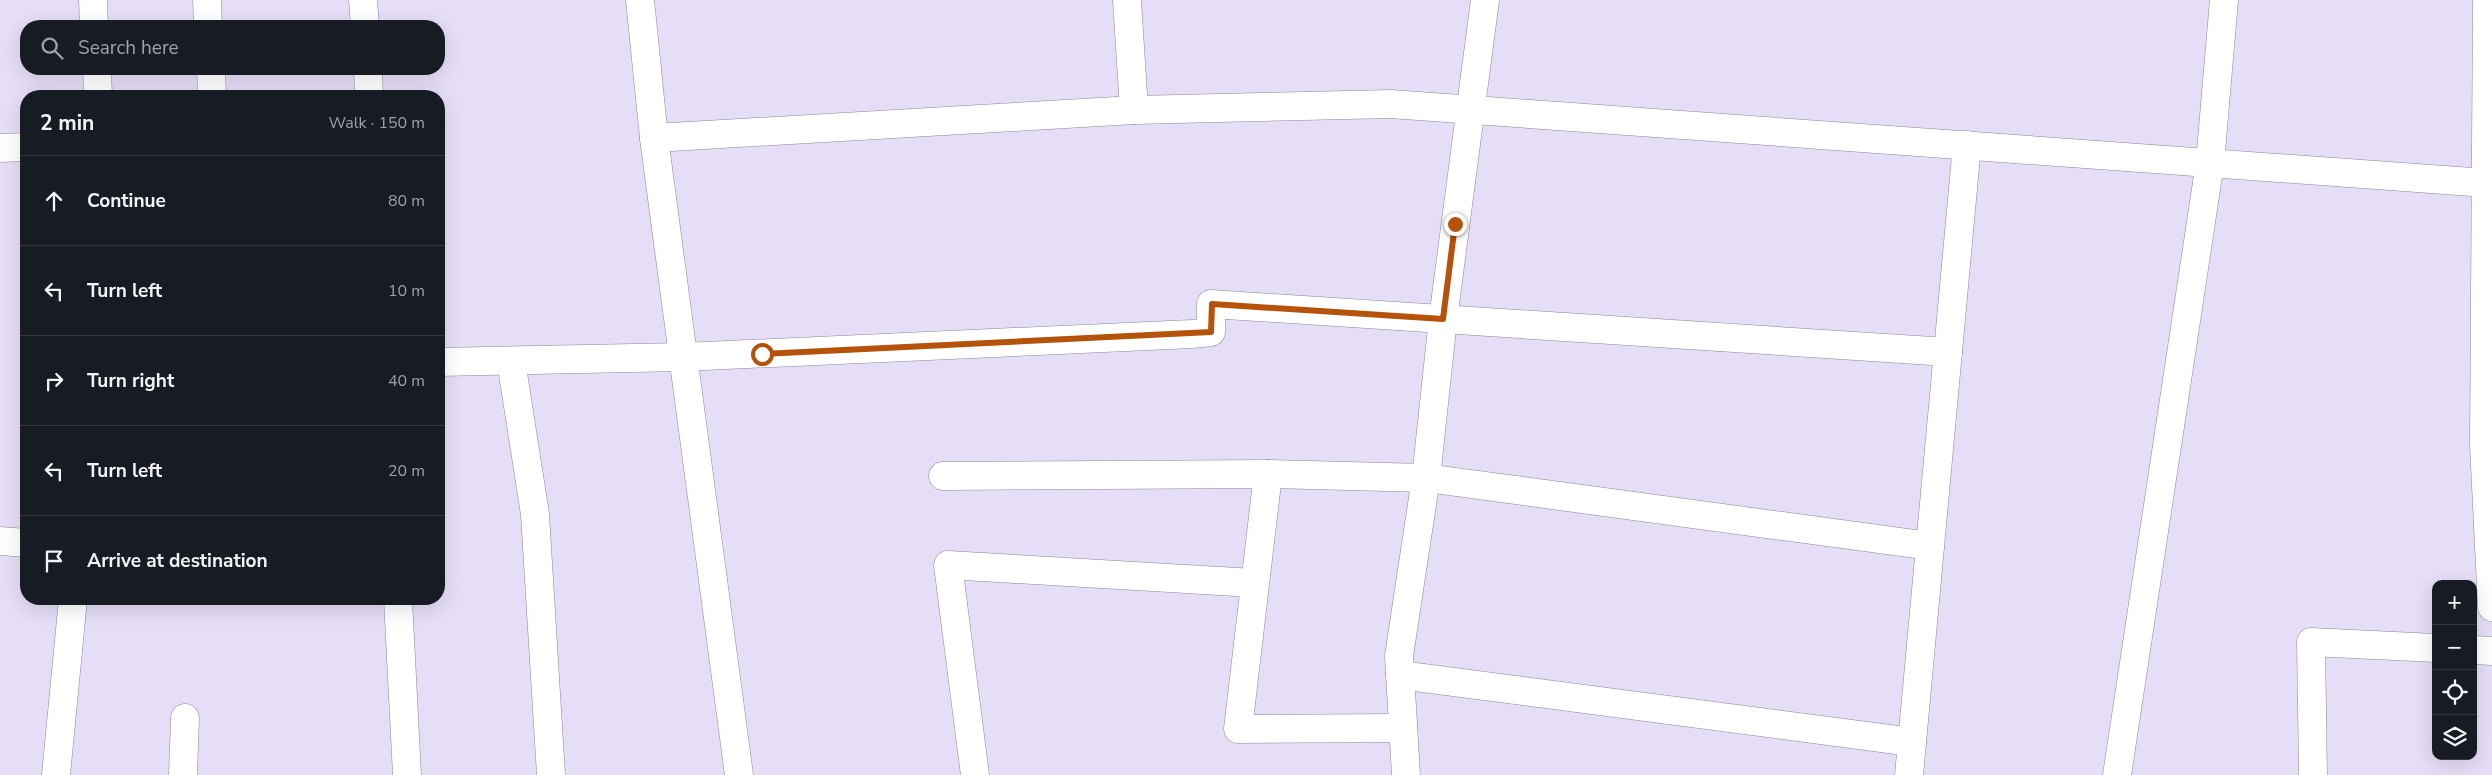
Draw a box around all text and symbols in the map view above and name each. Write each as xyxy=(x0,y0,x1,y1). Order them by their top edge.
search box xyxy=(20,20,445,75)
icon: search xyxy=(38,34,66,62)
text: Search here xyxy=(78,35,179,61)
text: 2 min xyxy=(40,109,94,137)
text: Walk · 150 m xyxy=(329,112,425,134)
icon: ahead xyxy=(40,187,68,215)
text: Continue xyxy=(87,188,166,214)
text: 80 m xyxy=(388,190,425,212)
route end xyxy=(1444,213,1467,236)
icon: left xyxy=(40,277,68,305)
text: Turn left xyxy=(87,278,162,304)
text: 10 m xyxy=(388,280,425,302)
route start xyxy=(751,343,774,366)
icon: right xyxy=(40,367,68,395)
text: Turn right xyxy=(87,368,174,394)
text: 40 m xyxy=(388,370,425,392)
icon: left xyxy=(40,457,68,485)
text: Turn left xyxy=(87,458,162,484)
text: 20 m xyxy=(388,460,425,482)
icon: arrive xyxy=(40,547,68,575)
text: Arrive at destination xyxy=(87,548,268,574)
map controls xyxy=(2432,580,2477,760)
button: + xyxy=(2432,580,2477,625)
button: − xyxy=(2432,625,2477,670)
button: locate xyxy=(2432,670,2477,715)
button: layers xyxy=(2432,715,2477,760)

